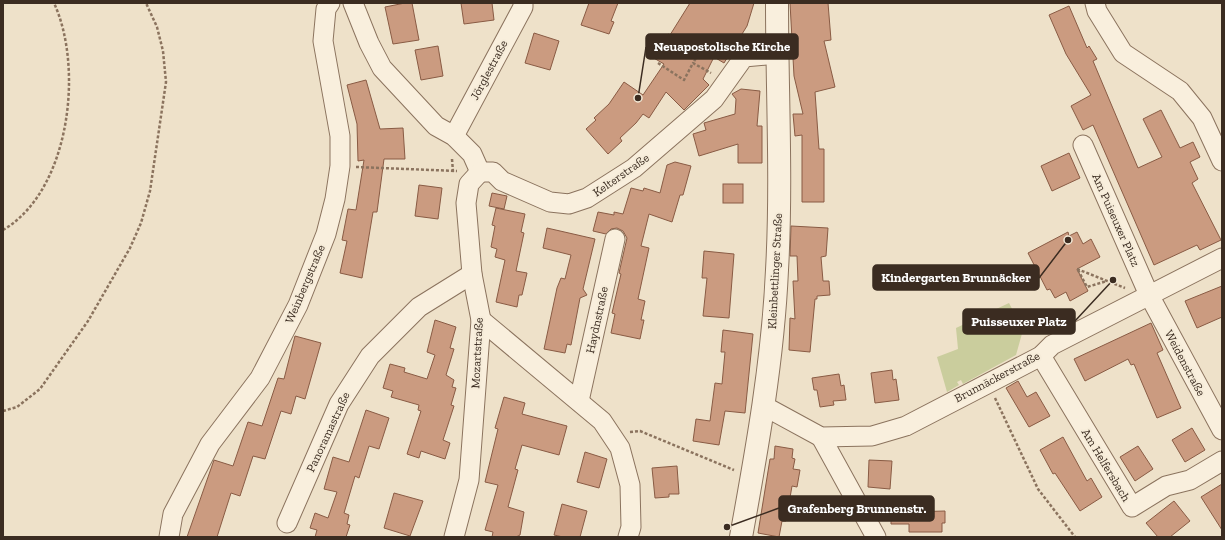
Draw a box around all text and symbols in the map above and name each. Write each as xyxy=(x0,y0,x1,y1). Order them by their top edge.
callout: Neuapostolische Kirche xyxy=(646,34,798,59)
street label: Jörglestraße xyxy=(467,37,511,102)
text: Neuapostolische Kirche xyxy=(654,39,791,54)
street label: Kelterstraße xyxy=(590,150,652,200)
street label: Am Puiseuxer Platz xyxy=(1089,171,1143,269)
street label: Kleinbettlinger Straße xyxy=(765,212,785,329)
street label: Weinbergstraße xyxy=(282,242,328,325)
callout: Kindergarten Brunnäcker xyxy=(873,265,1039,290)
text: Kindergarten Brunnäcker xyxy=(881,270,1031,285)
street label: Haydnstraße xyxy=(583,285,611,355)
callout: Puisseuxer Platz xyxy=(963,309,1075,334)
text: Puisseuxer Platz xyxy=(971,314,1067,329)
street label: Mozartstraße xyxy=(468,317,486,389)
street label: Weidenstraße xyxy=(1162,328,1208,399)
street label: Brunnäckerstraße xyxy=(952,348,1042,405)
street label: Panoramastraße xyxy=(303,389,353,474)
street label: Am Helfersbach xyxy=(1079,426,1133,504)
callout: Grafenberg Brunnenstr. xyxy=(779,496,934,521)
text: Grafenberg Brunnenstr. xyxy=(788,501,926,516)

